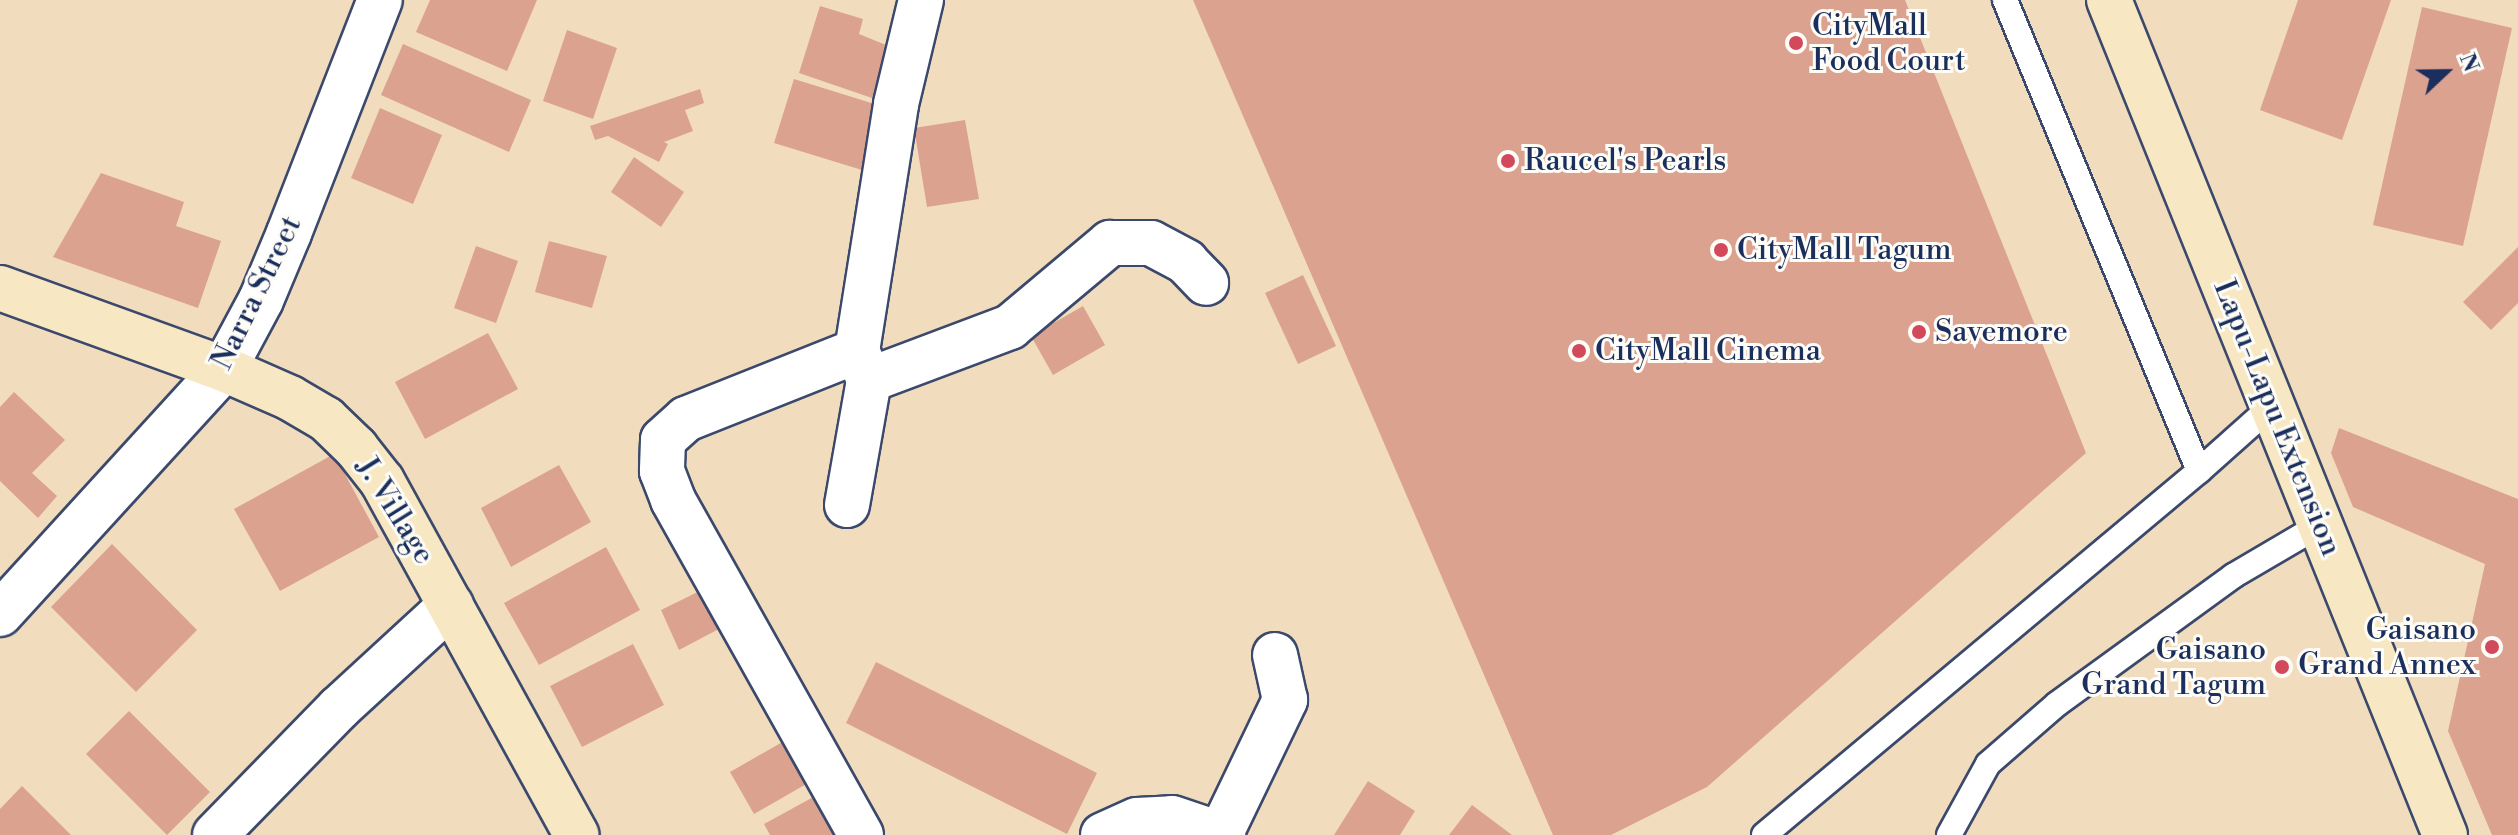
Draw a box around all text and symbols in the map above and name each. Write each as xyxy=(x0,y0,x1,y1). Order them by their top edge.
place label: CityMall Food Court xyxy=(1812,8,1966,78)
north arrow xyxy=(2406,32,2486,112)
marker: CityMall Food Court xyxy=(1787,34,1805,52)
text: N xyxy=(2453,50,2484,76)
place label: Raucel's Pearls xyxy=(1524,143,1726,179)
marker: Raucel's Pearls xyxy=(1499,152,1517,170)
street label: Narra Street xyxy=(204,210,310,376)
place label: CityMall Tagum xyxy=(1737,232,1951,268)
marker: CityMall Tagum xyxy=(1712,241,1730,259)
street label: Lapu-Lapu Extension xyxy=(2205,275,2349,561)
place label: Savemore xyxy=(1935,314,2068,350)
marker: Savemore xyxy=(1910,323,1928,341)
place label: CityMall Cinema xyxy=(1595,333,1821,369)
marker: CityMall Cinema xyxy=(1570,342,1588,360)
street label: J. Village xyxy=(348,451,442,571)
place label: Gaisano Grand Annex xyxy=(2298,612,2476,682)
place label: Gaisano Grand Tagum xyxy=(2081,632,2266,702)
marker: Gaisano Grand Annex xyxy=(2483,638,2501,656)
marker: Gaisano Grand Tagum xyxy=(2273,658,2291,676)

